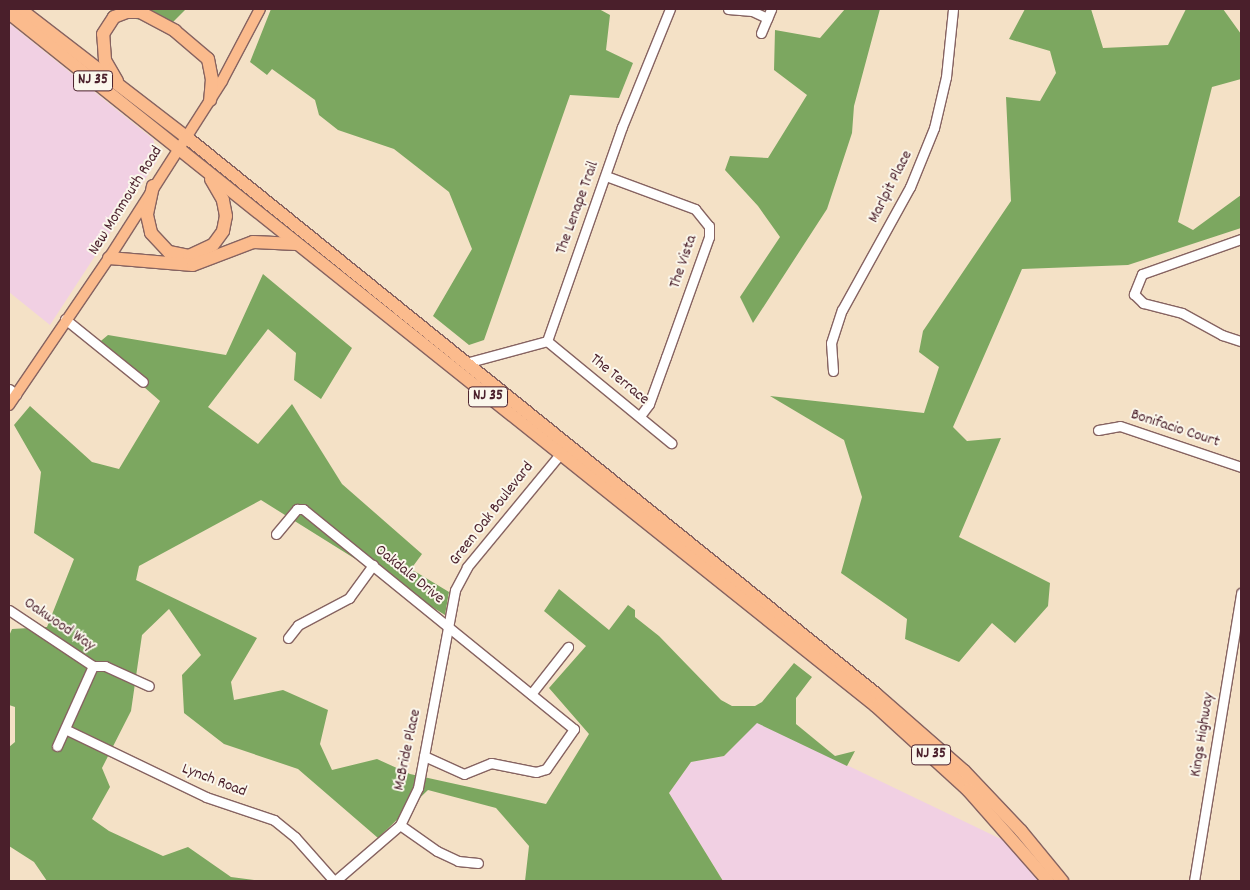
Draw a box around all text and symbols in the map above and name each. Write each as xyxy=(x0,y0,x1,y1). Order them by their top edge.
road number: NJ 35 xyxy=(73,68,113,94)
street label: New Monmouth Road xyxy=(85,143,167,259)
street label: Marlpit Place xyxy=(865,148,917,226)
street label: The Lenape Trail xyxy=(552,159,604,257)
street label: The Vista xyxy=(666,233,702,291)
street label: The Terrace xyxy=(585,350,653,410)
road number: NJ 35 xyxy=(468,384,508,410)
street label: Bonifacio Court xyxy=(1128,406,1222,452)
street label: Green Oak Boulevard xyxy=(446,458,538,570)
street label: Oakdale Drive xyxy=(370,541,448,609)
street label: Oakwood Way xyxy=(20,594,98,656)
street label: Kings Highway xyxy=(1187,692,1219,778)
street label: McBride Place xyxy=(390,708,426,792)
road number: NJ 35 xyxy=(911,742,951,768)
street label: Lynch Road xyxy=(179,760,249,802)

